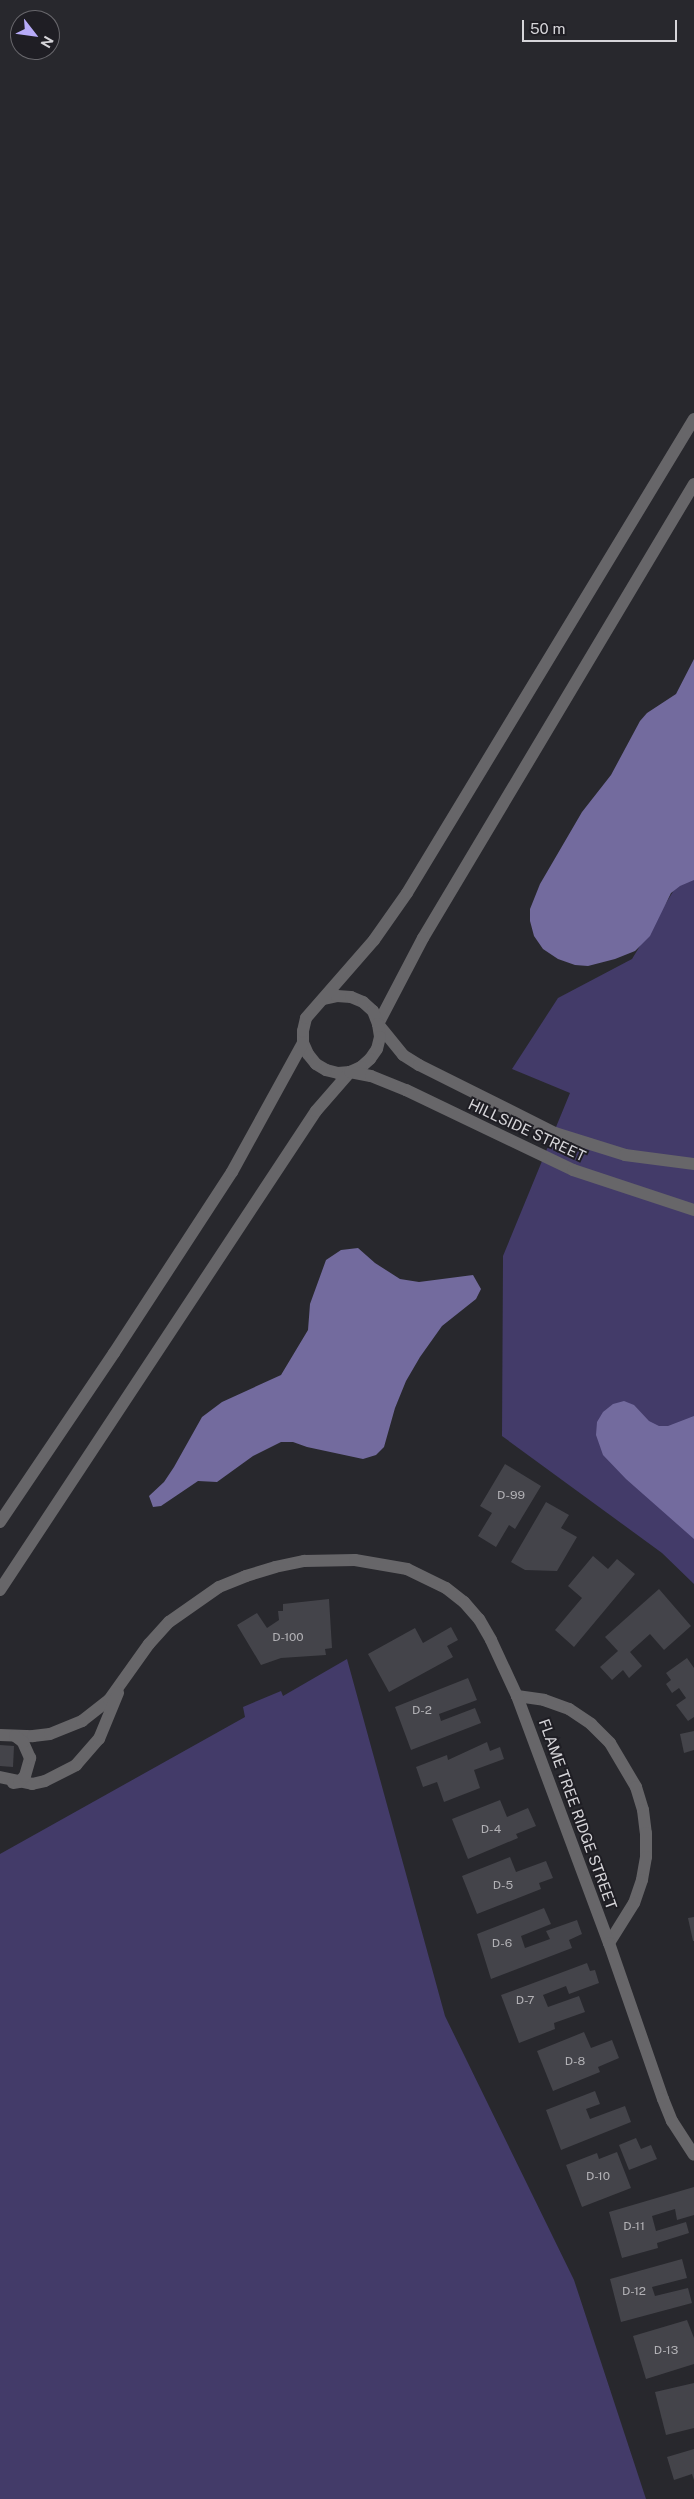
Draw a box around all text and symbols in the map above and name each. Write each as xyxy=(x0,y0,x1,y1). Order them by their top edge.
north arrow xyxy=(10,10,60,60)
scale bar xyxy=(524,10,679,42)
text: 50 m xyxy=(530,20,565,37)
text: N xyxy=(37,33,57,51)
street label: HILLSIDE STREET xyxy=(465,1095,589,1165)
house number: D-99 xyxy=(497,1489,525,1503)
house number: D-100 xyxy=(272,1631,304,1645)
house number: D-2 xyxy=(412,1704,432,1718)
street label: FLAME TREE RIDGE STREET xyxy=(535,1716,621,1912)
house number: D-4 xyxy=(481,1823,501,1837)
house number: D-5 xyxy=(493,1879,513,1893)
house number: D-6 xyxy=(492,1937,512,1951)
house number: D-7 xyxy=(516,1994,534,2008)
house number: D-8 xyxy=(565,2055,585,2069)
house number: D-10 xyxy=(586,2170,610,2184)
house number: D-11 xyxy=(623,2220,645,2234)
house number: D-12 xyxy=(622,2285,646,2299)
house number: D-13 xyxy=(654,2344,678,2358)

